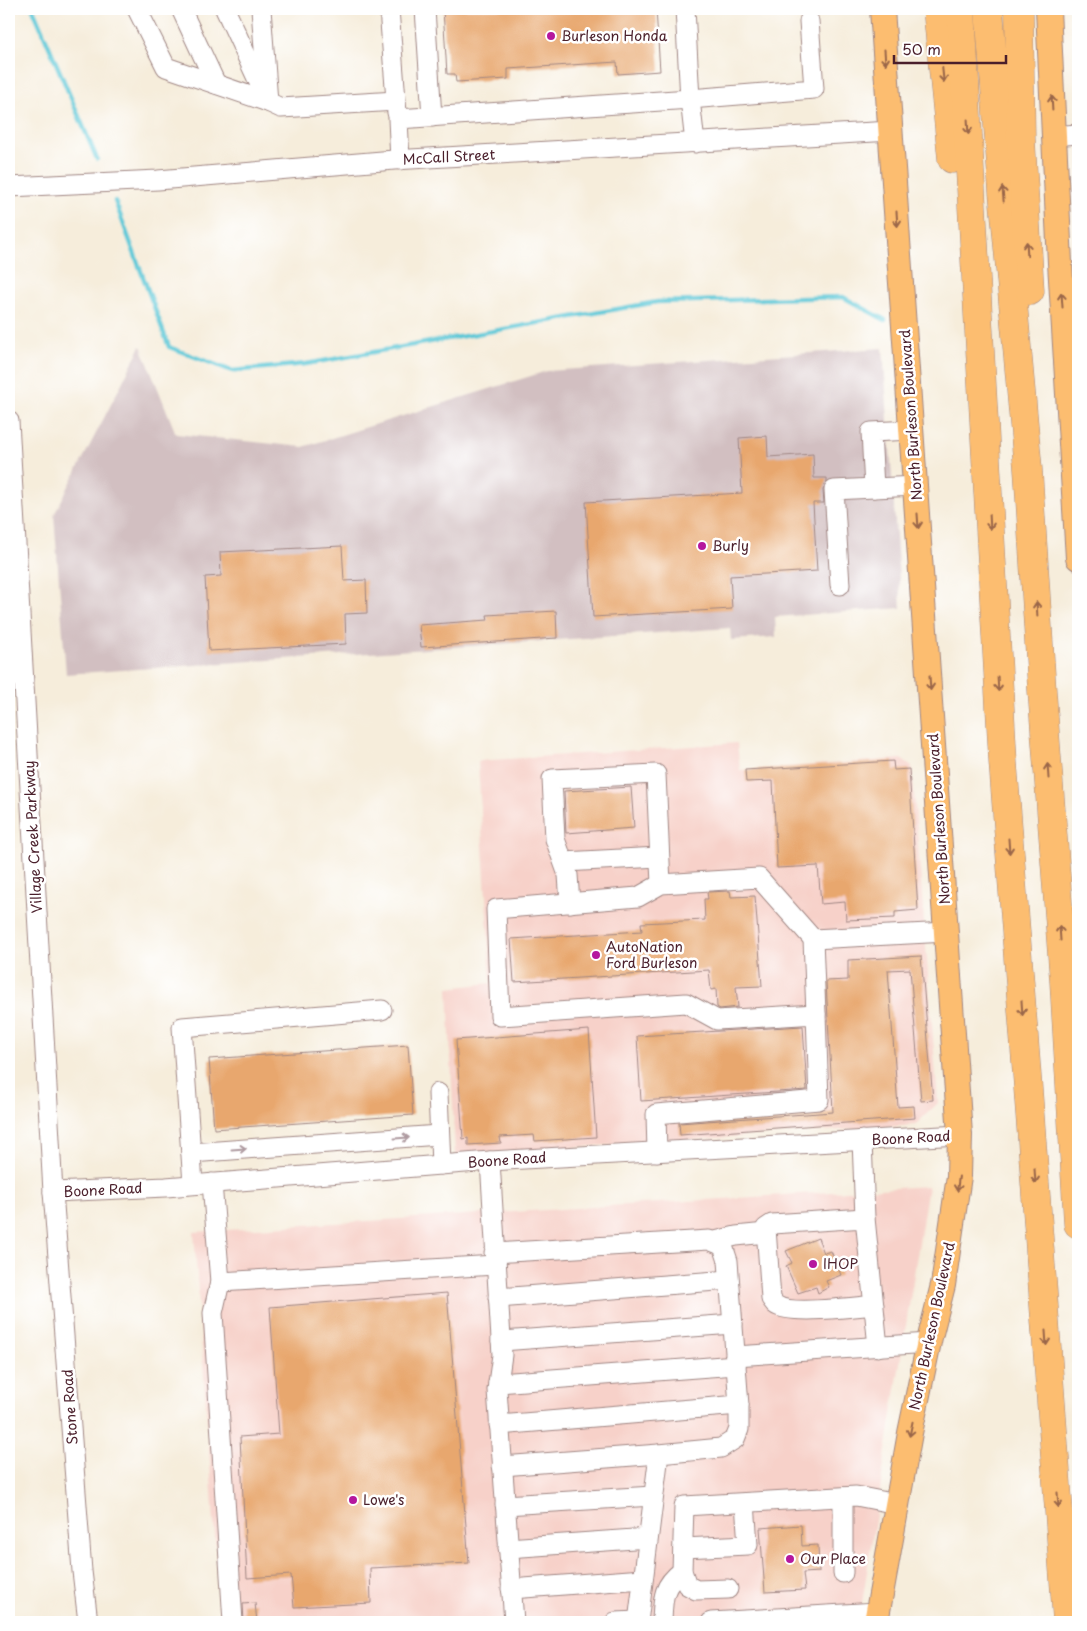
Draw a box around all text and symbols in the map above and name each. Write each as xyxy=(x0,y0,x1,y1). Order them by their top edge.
place label: Burleson Honda xyxy=(561,25,668,46)
marker: Burleson Honda xyxy=(545,30,557,42)
scale bar xyxy=(894,32,1007,64)
text: 50 m xyxy=(902,37,941,60)
one-way arrow xyxy=(881,49,890,65)
one-way arrow xyxy=(939,66,948,82)
one-way arrow xyxy=(1048,95,1057,111)
one-way arrow xyxy=(963,119,972,135)
street label: McCall Street xyxy=(402,144,496,169)
one-way arrow xyxy=(998,187,1008,203)
one-way arrow xyxy=(892,211,901,227)
one-way arrow xyxy=(1023,241,1032,257)
one-way arrow xyxy=(1058,292,1067,308)
street label: North Burleson Boulevard xyxy=(894,328,927,501)
one-way arrow xyxy=(914,513,923,529)
one-way arrow xyxy=(985,514,994,530)
place label: Burly xyxy=(712,535,749,556)
marker: Burly xyxy=(696,540,708,552)
one-way arrow xyxy=(1032,602,1041,618)
one-way arrow xyxy=(925,675,934,691)
one-way arrow xyxy=(994,676,1003,692)
street label: North Burleson Boulevard xyxy=(922,732,955,905)
street label: Village Creek Parkway xyxy=(18,760,47,914)
one-way arrow xyxy=(1043,764,1052,780)
one-way arrow xyxy=(1005,838,1014,854)
one-way arrow xyxy=(1055,926,1065,942)
place label: AutoNation Ford Burleson xyxy=(606,936,697,973)
marker: AutoNation Ford Burleson xyxy=(590,949,602,961)
one-way arrow xyxy=(1017,1000,1027,1016)
street label: Boone Road xyxy=(871,1125,951,1150)
one-way arrow xyxy=(393,1133,409,1142)
one-way arrow xyxy=(231,1145,247,1154)
street label: Boone Road xyxy=(467,1146,547,1173)
one-way arrow xyxy=(1030,1168,1039,1184)
one-way arrow xyxy=(953,1175,963,1191)
street label: Boone Road xyxy=(63,1177,143,1202)
street label: North Burleson Boulevard xyxy=(903,1240,960,1412)
place label: IHOP xyxy=(823,1253,858,1274)
marker: IHOP xyxy=(807,1258,819,1270)
one-way arrow xyxy=(1042,1330,1051,1346)
street label: Stone Road xyxy=(56,1369,83,1446)
one-way arrow xyxy=(906,1421,915,1437)
place label: Lowe's xyxy=(363,1489,404,1510)
one-way arrow xyxy=(1053,1492,1063,1508)
marker: Lowe's xyxy=(347,1494,359,1506)
place label: Our Place xyxy=(800,1548,866,1569)
marker: Our Place xyxy=(784,1553,796,1565)

